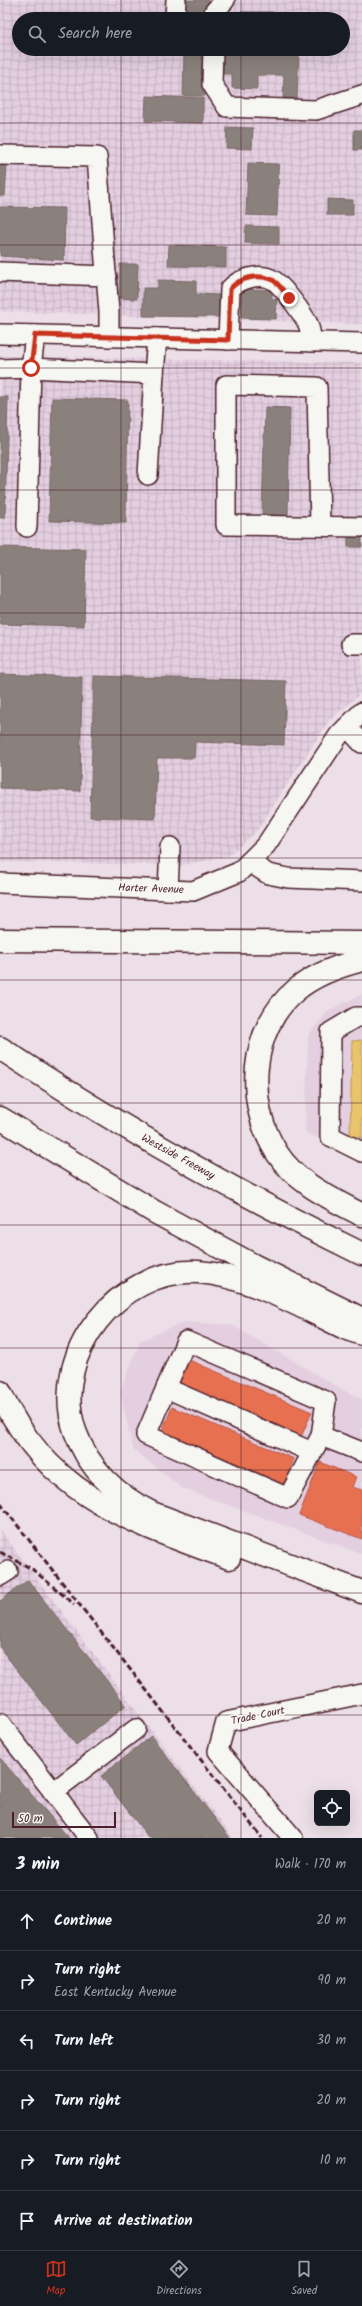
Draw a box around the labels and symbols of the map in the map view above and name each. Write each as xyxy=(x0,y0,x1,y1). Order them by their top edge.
route end xyxy=(280,289,298,307)
route start xyxy=(22,359,40,377)
street label: Harter Avenue xyxy=(118,879,184,899)
street label: Westside Freeway xyxy=(138,1129,219,1185)
street label: Trade Court xyxy=(230,1701,287,1730)
scale bar xyxy=(12,1810,116,1829)

